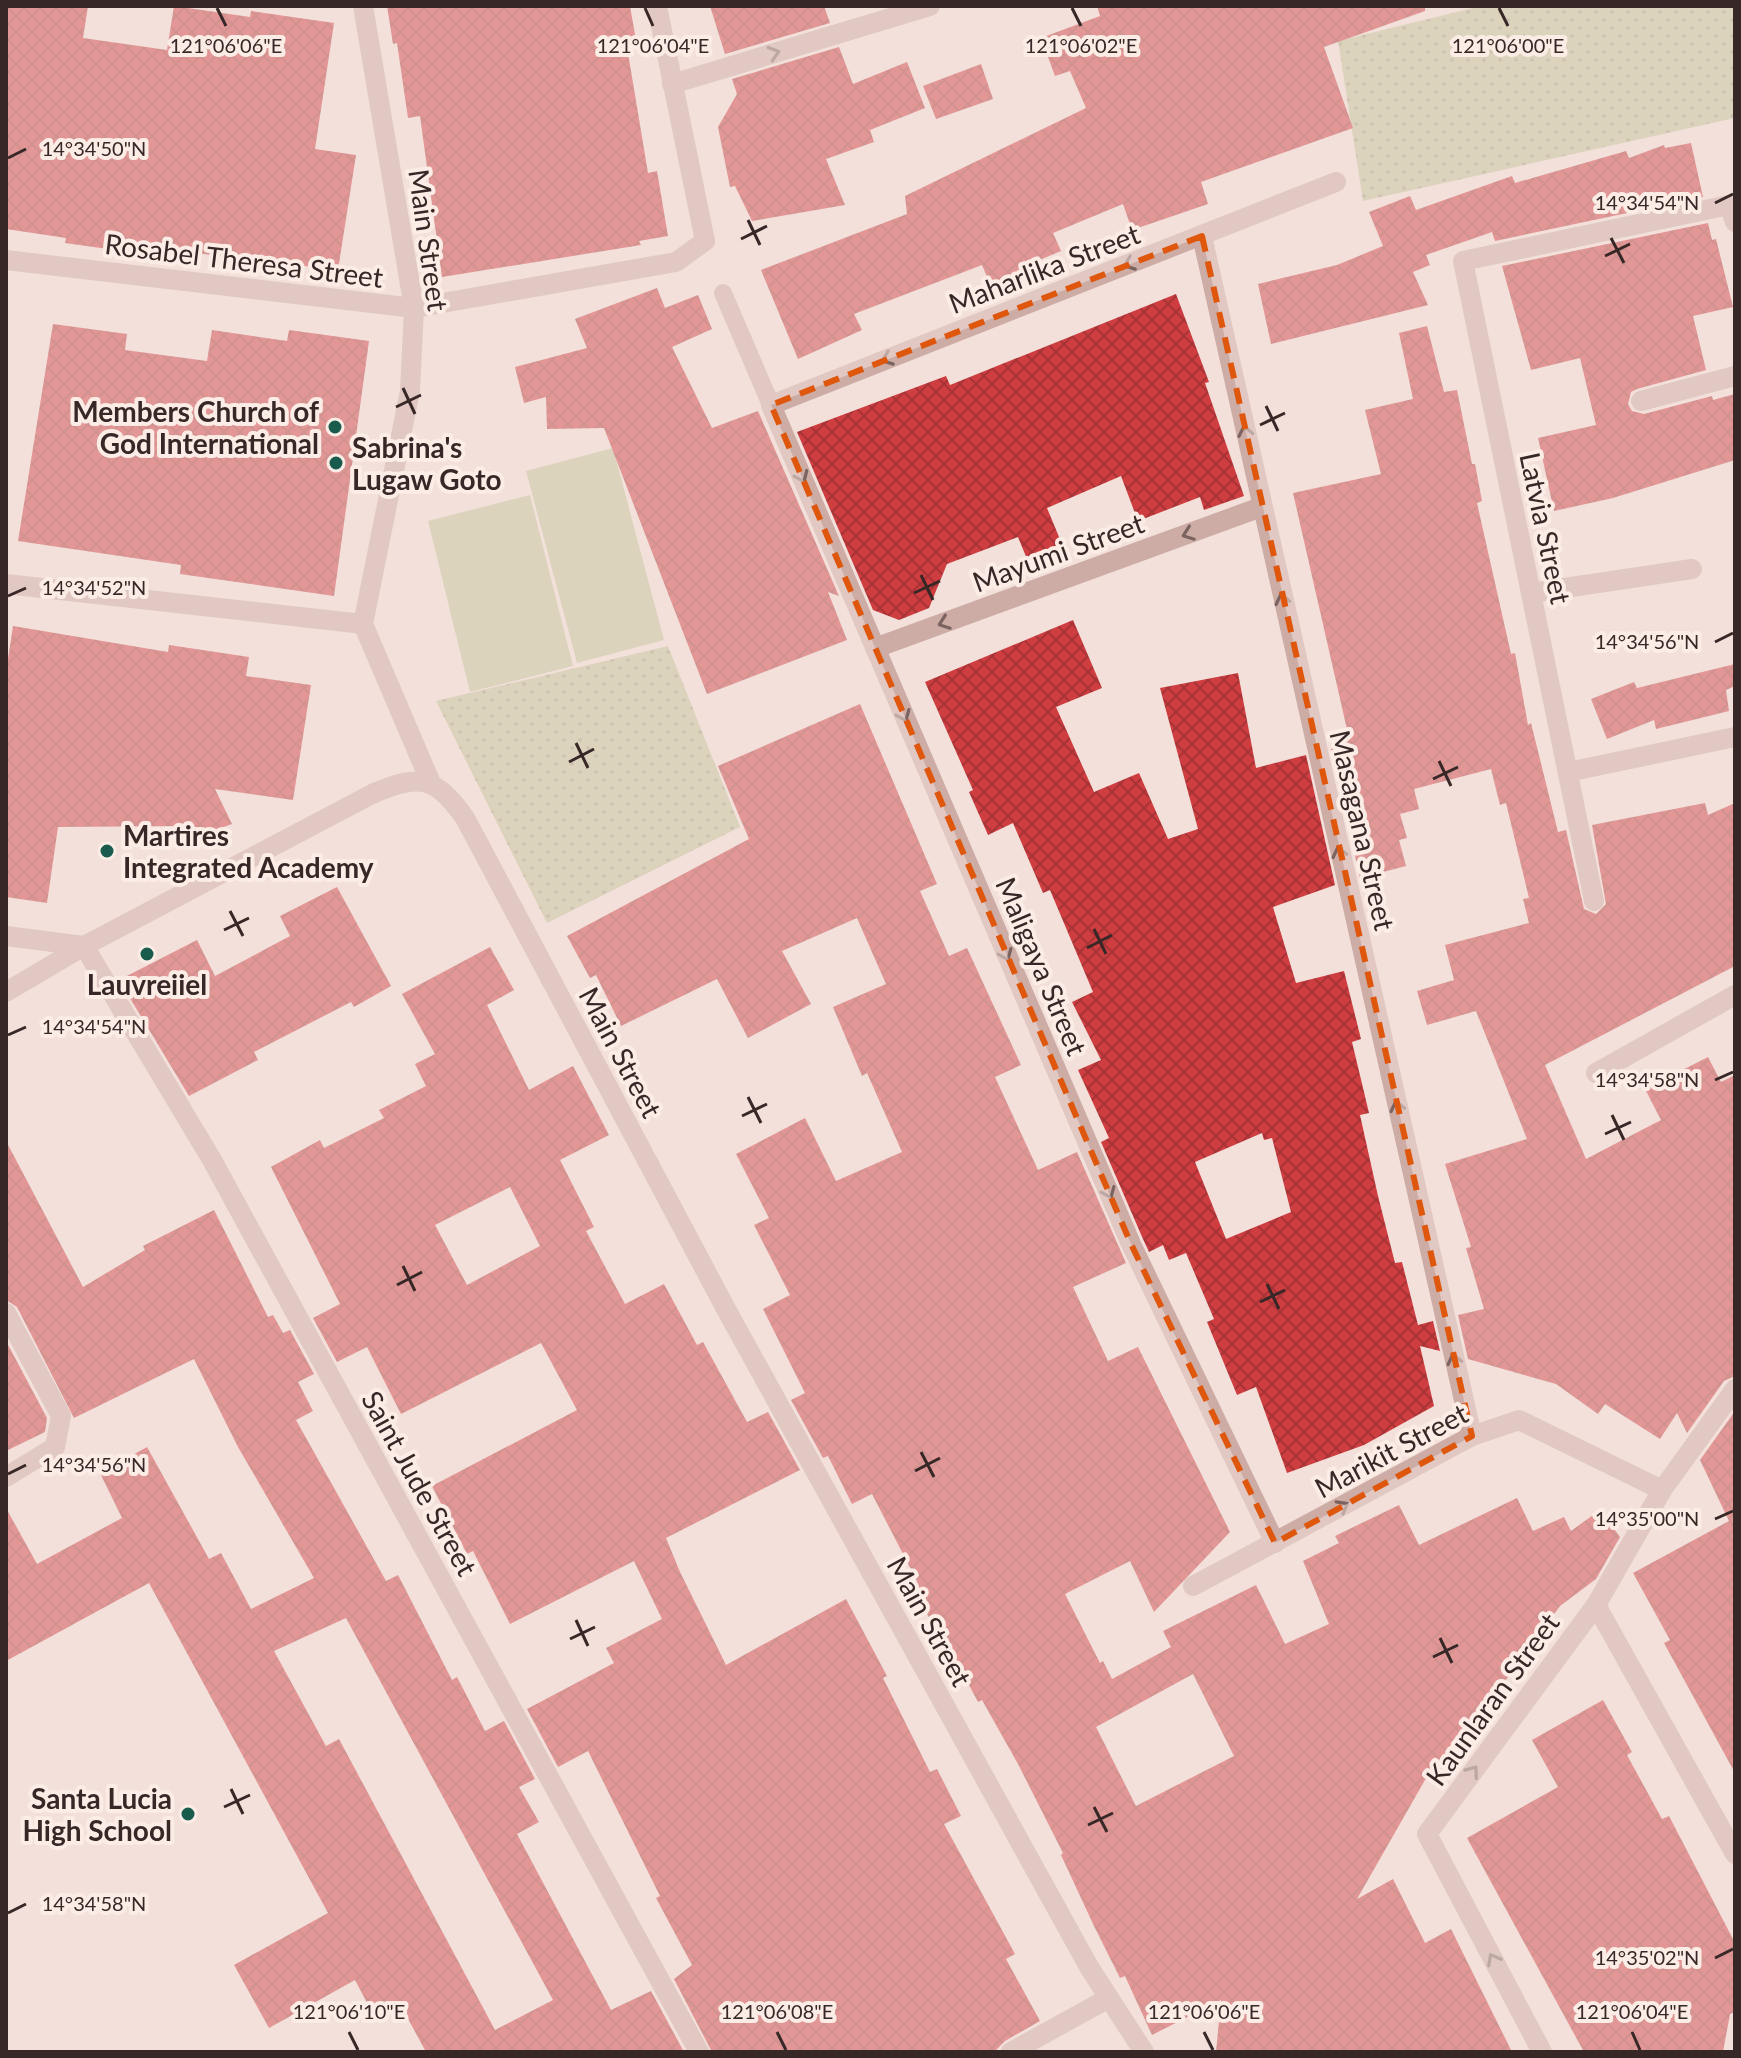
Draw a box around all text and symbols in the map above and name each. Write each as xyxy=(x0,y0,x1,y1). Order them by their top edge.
text: 121°06'06"E xyxy=(170,33,282,57)
text: 121°06'04"E xyxy=(597,33,709,57)
text: 121°06'02"E xyxy=(1025,33,1137,57)
text: 121°06'00"E xyxy=(1452,33,1564,57)
one-way arrow xyxy=(766,46,780,62)
text: 14°34'50"N xyxy=(42,136,146,160)
street label: Main Street xyxy=(402,167,456,313)
text: 14°34'54"N xyxy=(1595,190,1699,214)
street label: Maharlika Street xyxy=(944,216,1144,320)
street label: Rosabel Theresa Street xyxy=(103,226,385,294)
one-way arrow xyxy=(1123,255,1137,271)
one-way arrow xyxy=(881,349,895,366)
place label: Members Church of God International xyxy=(72,394,319,460)
marker: Members Church of God International xyxy=(326,418,344,436)
one-way arrow xyxy=(1237,425,1254,438)
place label: Sabrina's Lugaw Goto xyxy=(352,430,502,496)
street label: Latvia Street xyxy=(1513,449,1579,607)
marker: Sabrina's Lugaw Goto xyxy=(327,454,345,472)
one-way arrow xyxy=(793,468,809,483)
street label: Mayumi Street xyxy=(968,505,1148,599)
one-way arrow xyxy=(1182,524,1196,541)
text: 14°34'52"N xyxy=(42,575,146,599)
one-way arrow xyxy=(1274,592,1291,606)
one-way arrow xyxy=(938,613,952,630)
text: 14°34'56"N xyxy=(1595,629,1699,653)
one-way arrow xyxy=(894,708,910,722)
street label: Masagana Street xyxy=(1323,727,1403,933)
place label: Martires Integrated Academy xyxy=(123,818,374,884)
marker: Martires Integrated Academy xyxy=(98,842,116,860)
one-way arrow xyxy=(1331,846,1348,860)
street label: Maligaya Street xyxy=(989,872,1095,1060)
marker: Lauvreiiel xyxy=(138,945,156,963)
one-way arrow xyxy=(997,947,1013,961)
place label: Lauvreiiel xyxy=(87,967,207,1001)
street label: Main Street xyxy=(572,981,670,1123)
text: 14°34'54"N xyxy=(42,1014,146,1038)
text: 14°34'58"N xyxy=(1595,1067,1699,1091)
one-way arrow xyxy=(1389,1100,1406,1113)
one-way arrow xyxy=(1100,1185,1116,1200)
one-way arrow xyxy=(1446,1353,1463,1367)
street label: Saint Jude Street xyxy=(355,1385,485,1581)
street label: Marikit Street xyxy=(1309,1395,1473,1505)
text: 14°34'56"N xyxy=(42,1452,146,1476)
one-way arrow xyxy=(1335,1500,1349,1516)
text: 14°35'00"N xyxy=(1595,1506,1699,1530)
street label: Main Street xyxy=(881,1550,979,1692)
street label: Kaunlaran Street xyxy=(1418,1606,1566,1792)
one-way arrow xyxy=(1463,1766,1478,1780)
place label: Santa Lucia High School xyxy=(22,1781,172,1847)
marker: Santa Lucia High School xyxy=(179,1805,197,1823)
text: 14°34'58"N xyxy=(42,1891,146,1915)
text: 14°35'02"N xyxy=(1595,1945,1699,1969)
one-way arrow xyxy=(1487,1952,1502,1967)
text: 121°06'10"E xyxy=(293,1999,405,2023)
text: 121°06'08"E xyxy=(721,1999,833,2023)
text: 121°06'06"E xyxy=(1148,1999,1260,2023)
text: 121°06'04"E xyxy=(1576,1999,1688,2023)

